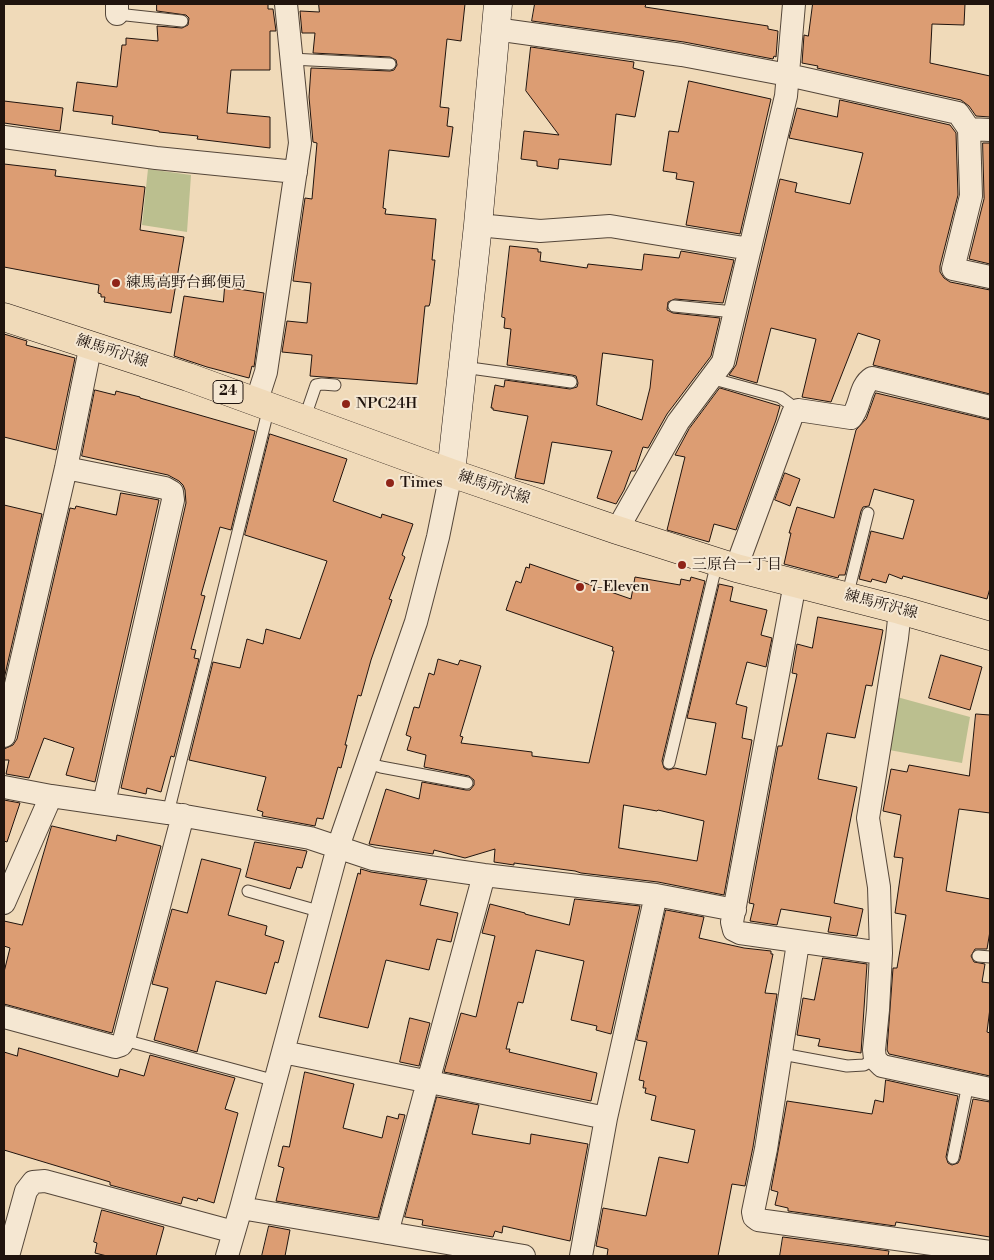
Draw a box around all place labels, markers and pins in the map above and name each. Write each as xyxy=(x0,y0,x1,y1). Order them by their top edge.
place label: 練馬高野台郵便局 xyxy=(126,274,246,292)
marker: 練馬高野台郵便局 xyxy=(110,277,122,289)
place label: NPC24H xyxy=(356,395,417,413)
marker: NPC24H xyxy=(340,398,352,410)
place label: Times xyxy=(400,474,443,492)
marker: Times xyxy=(384,477,396,489)
place label: 三原台一丁目 xyxy=(692,556,782,574)
marker: 三原台一丁目 xyxy=(676,559,688,571)
place label: 7-Eleven xyxy=(590,578,649,596)
marker: 7-Eleven xyxy=(574,581,586,593)

